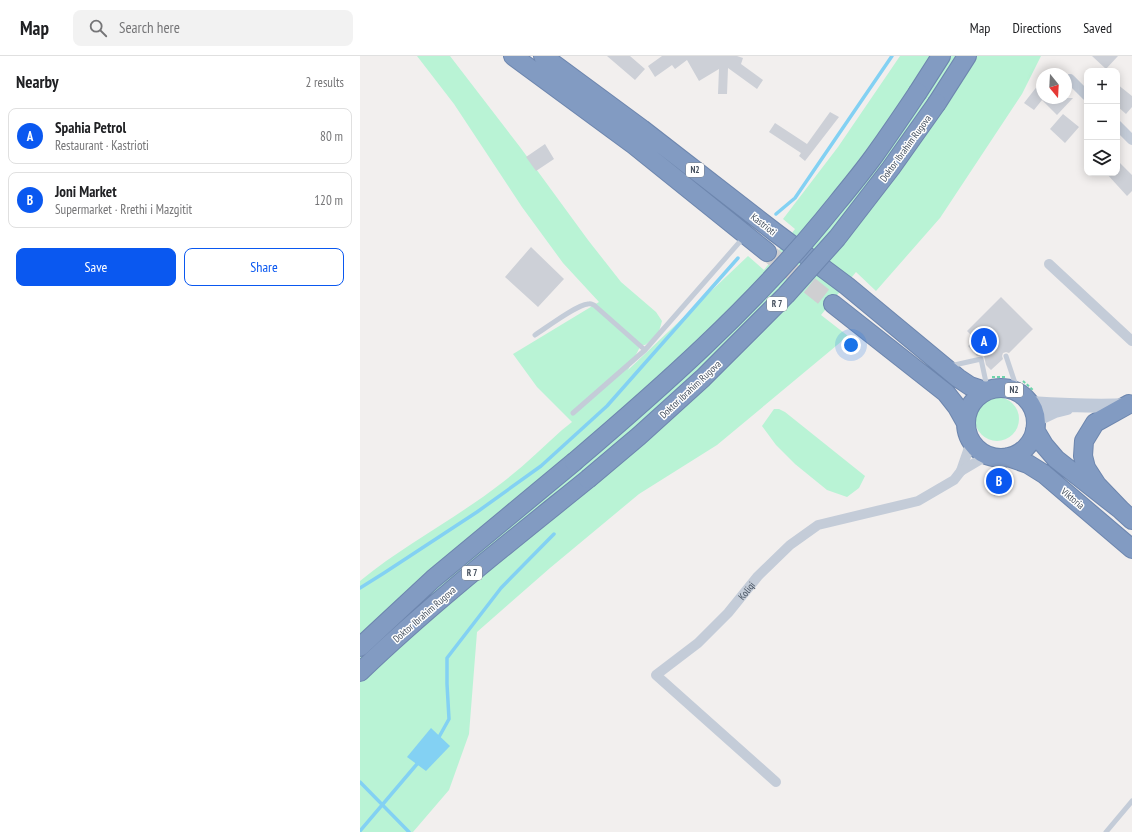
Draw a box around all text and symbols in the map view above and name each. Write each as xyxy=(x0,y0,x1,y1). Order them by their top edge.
search box xyxy=(73,10,353,46)
text: Map xyxy=(20,16,49,40)
icon: search xyxy=(87,17,109,39)
text: Search here xyxy=(119,18,180,37)
text: Map xyxy=(970,19,990,37)
text: Directions xyxy=(1012,19,1061,37)
text: Saved xyxy=(1083,19,1112,37)
north arrow xyxy=(1036,68,1072,104)
map controls xyxy=(1084,68,1120,176)
button: + xyxy=(1084,68,1120,104)
text: Nearby xyxy=(16,71,59,93)
text: 2 results xyxy=(305,74,344,91)
button: − xyxy=(1084,104,1120,140)
street label: Doktor Ibrahim Rugova xyxy=(877,112,934,184)
text: Spahia Petrol xyxy=(55,118,126,137)
text: A xyxy=(27,128,33,145)
text: 80 m xyxy=(320,128,343,145)
text: Restaurant · Kastrioti xyxy=(55,137,149,154)
button: layers xyxy=(1084,140,1120,176)
road number: N2 xyxy=(686,163,704,177)
text: Joni Market xyxy=(55,182,117,201)
text: B xyxy=(27,192,33,209)
text: 120 m xyxy=(314,192,343,209)
text: Supermarket · Rrethi i Mazgitit xyxy=(55,201,192,218)
street label: Kastrioti xyxy=(748,210,779,238)
button: Save xyxy=(16,248,176,286)
button: Share xyxy=(184,248,344,286)
road number: R 7 xyxy=(767,297,787,311)
pin: A xyxy=(971,326,997,356)
your location xyxy=(841,335,861,355)
street label: Doktor Ibrahim Rugova xyxy=(657,358,724,421)
road number: N2 xyxy=(1005,383,1023,397)
pin: B xyxy=(986,466,1012,496)
street label: Viktoria xyxy=(1058,484,1087,512)
road number: R 7 xyxy=(462,566,482,580)
street label: Koliqi xyxy=(735,579,758,603)
street label: Doktor Ibrahim Rugova xyxy=(390,583,459,645)

